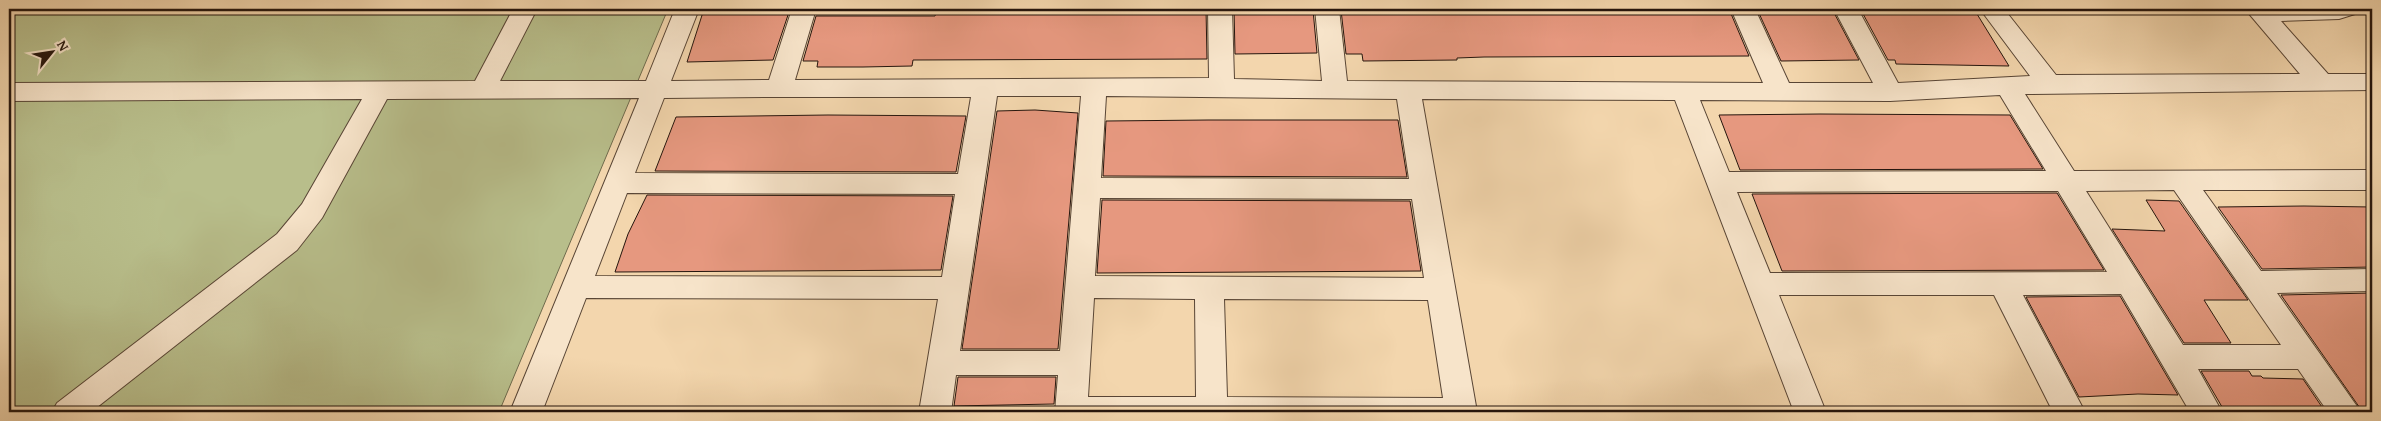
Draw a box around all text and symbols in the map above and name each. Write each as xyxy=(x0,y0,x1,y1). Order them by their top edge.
north arrow xyxy=(28,28,78,78)
text: N xyxy=(52,36,75,55)

